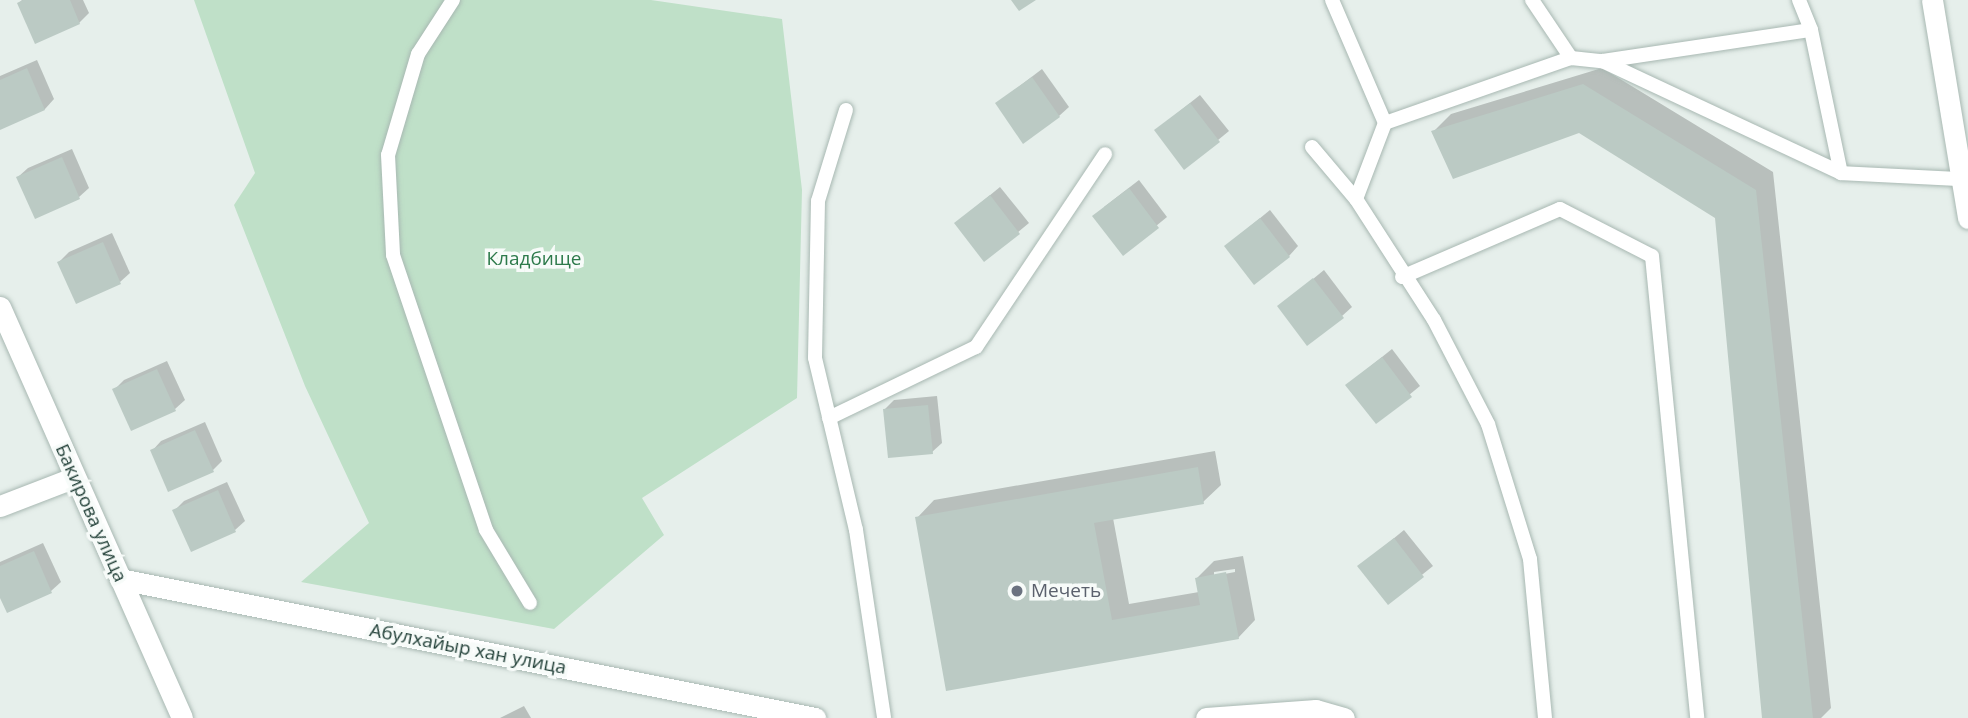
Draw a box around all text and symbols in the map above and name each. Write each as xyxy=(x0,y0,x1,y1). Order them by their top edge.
park label: Кладбище xyxy=(486,248,582,270)
street label: Бакирова улица xyxy=(50,441,132,585)
place label: Мечеть xyxy=(1031,580,1101,602)
marker: Мечеть xyxy=(1009,583,1025,599)
street label: Абулхайыр хан улица xyxy=(368,619,568,679)

